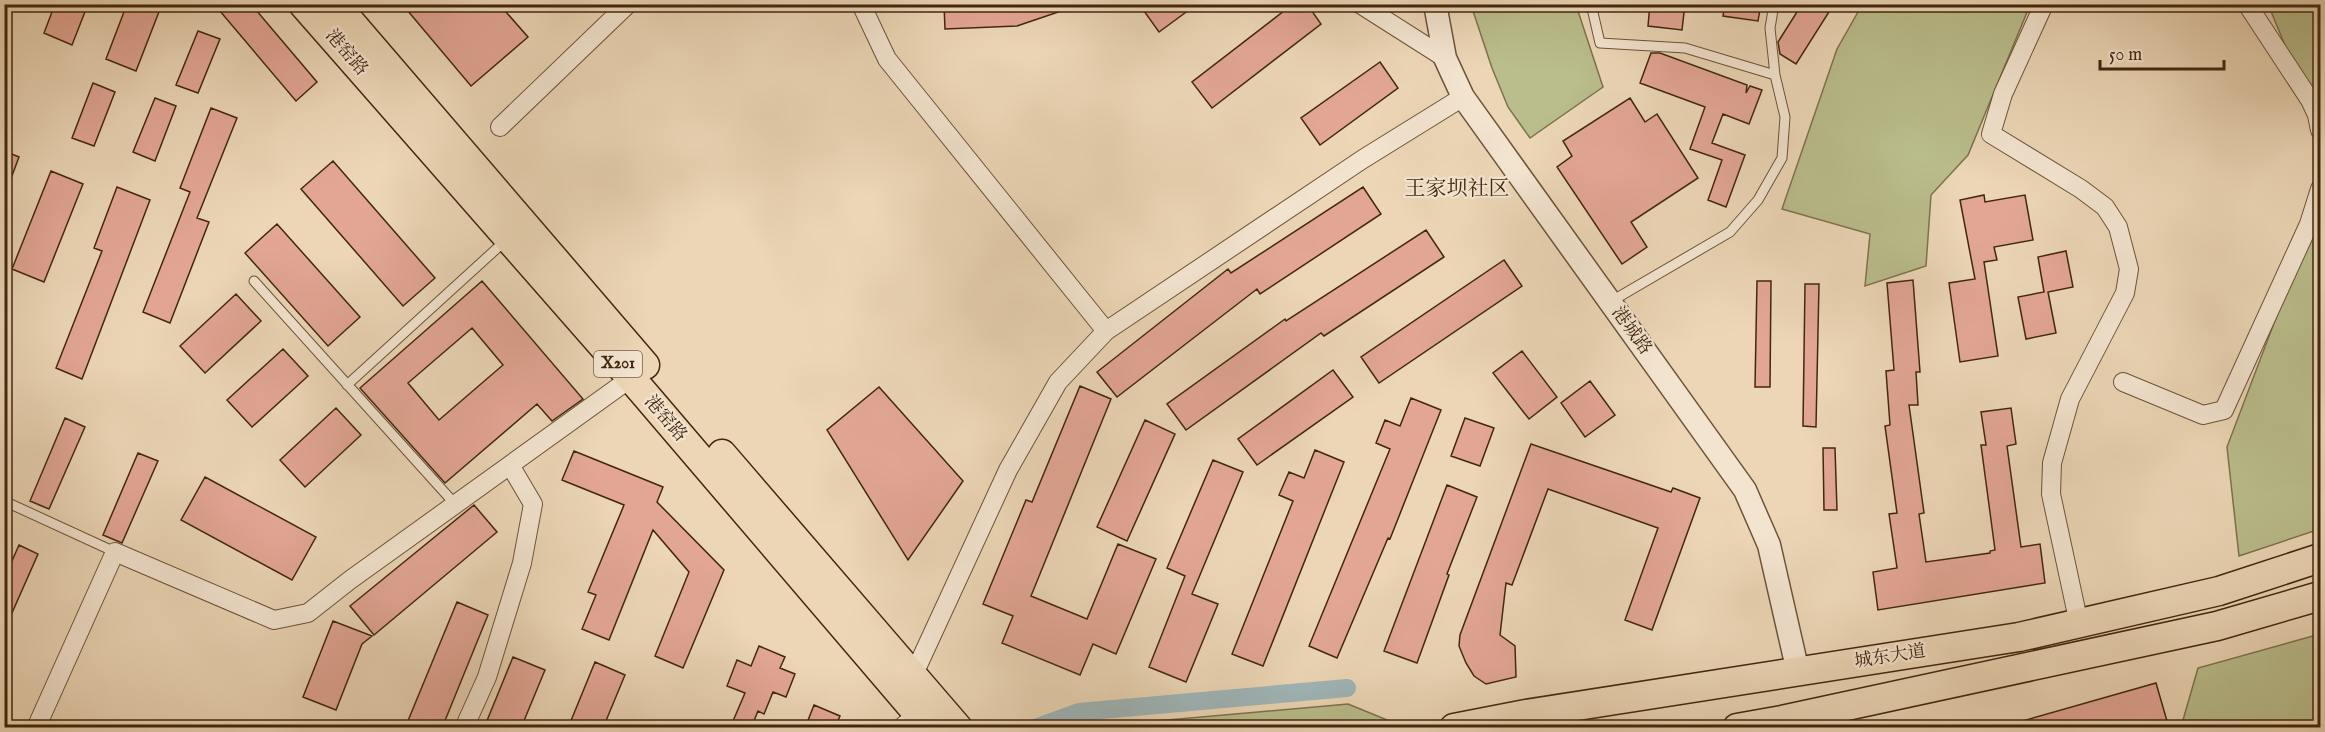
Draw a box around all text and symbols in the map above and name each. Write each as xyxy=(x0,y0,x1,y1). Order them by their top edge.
street label: 港窑路 xyxy=(320,25,372,81)
scale bar xyxy=(2100,33,2224,71)
text: 50 m xyxy=(2109,44,2142,67)
district label: 王家坝社区 xyxy=(1405,176,1510,203)
street label: 港城路 xyxy=(1606,302,1656,360)
road number: X201 xyxy=(594,351,642,377)
street label: 港窑路 xyxy=(639,391,691,447)
street label: 城东大道 xyxy=(1853,640,1927,674)

